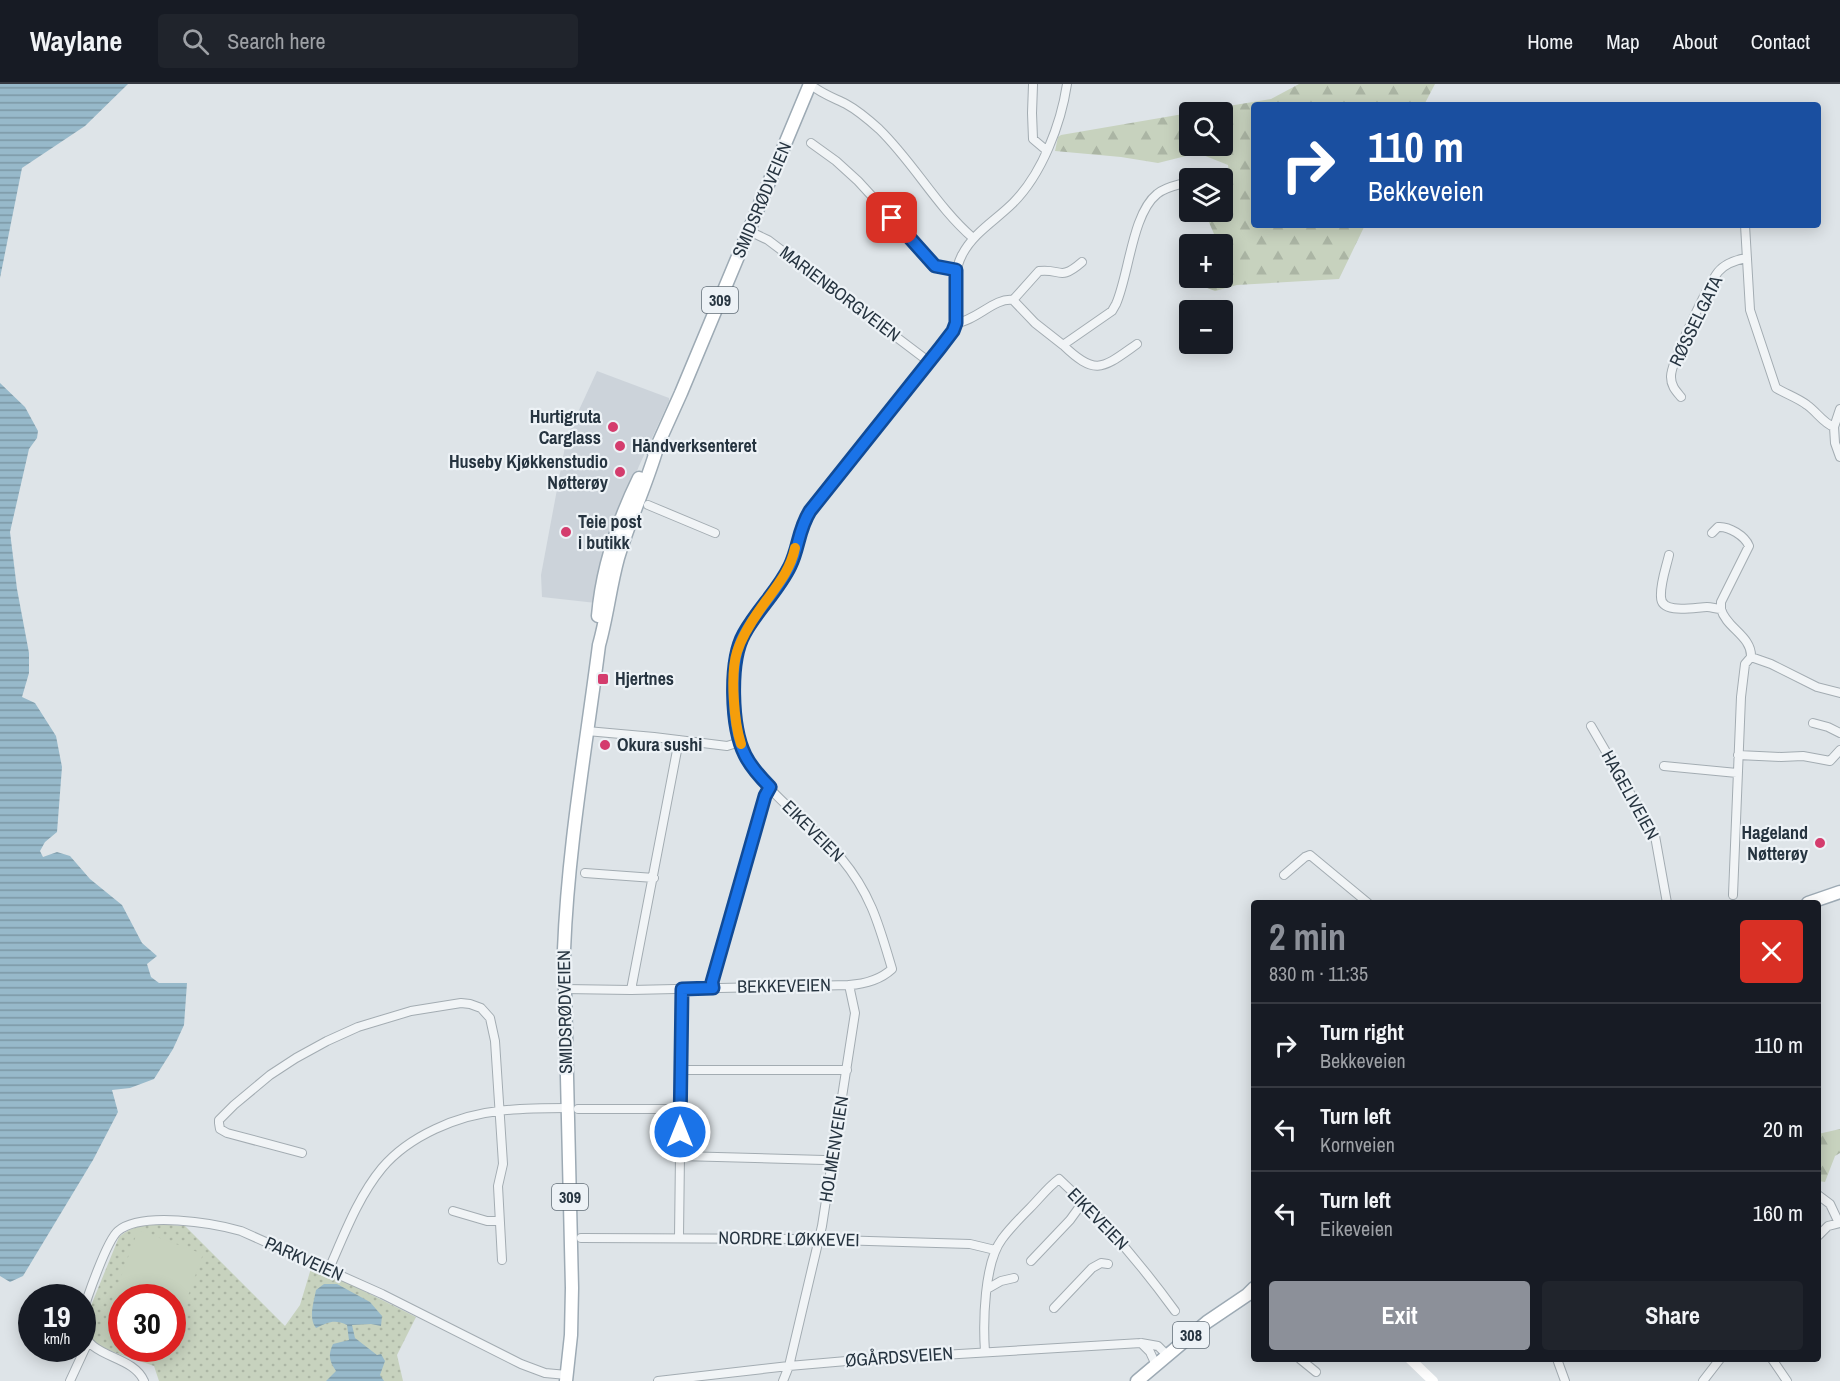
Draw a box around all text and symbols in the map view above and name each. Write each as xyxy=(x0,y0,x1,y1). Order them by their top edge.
search box xyxy=(158,14,578,68)
text: Waylane xyxy=(30,22,122,60)
icon: search xyxy=(179,25,212,58)
text: Search here xyxy=(227,26,326,56)
text: Home xyxy=(1527,27,1573,56)
text: Map xyxy=(1606,27,1640,56)
text: About xyxy=(1673,27,1718,56)
text: Contact xyxy=(1751,27,1810,56)
map controls xyxy=(1179,102,1233,354)
button: search xyxy=(1179,102,1233,156)
text: 110 m xyxy=(1368,119,1464,175)
icon: right xyxy=(1269,126,1347,204)
street label: SMIDSRØDVEIEN xyxy=(726,138,797,262)
button: layers xyxy=(1179,168,1233,222)
text: Bekkeveien xyxy=(1368,173,1484,209)
pin xyxy=(866,192,917,243)
icon: arrive xyxy=(875,201,908,234)
button: + xyxy=(1179,234,1233,288)
street label: MARIENBORGVEIEN xyxy=(775,240,906,347)
street label: RØSSELGATA xyxy=(1663,271,1728,370)
road number: 309 xyxy=(702,287,738,313)
button: − xyxy=(1179,300,1233,354)
place label: Hurtigruta Carglass xyxy=(530,404,602,450)
marker: Hurtigruta Carglass xyxy=(606,420,620,434)
place label: Håndverksenteret xyxy=(632,433,757,458)
marker: Håndverksenteret xyxy=(613,439,627,453)
place label: Huseby Kjøkkenstudio Nøtterøy xyxy=(449,449,609,495)
marker: Huseby Kjøkkenstudio Nøtterøy xyxy=(613,465,627,479)
place label: Teie post i butikk xyxy=(578,509,642,555)
marker: Teie post i butikk xyxy=(559,525,573,539)
place label: Hjertnes xyxy=(615,666,674,691)
marker: Hjertnes xyxy=(596,672,610,686)
place label: Okura sushi xyxy=(617,732,702,757)
marker: Okura sushi xyxy=(598,738,612,752)
street label: HAGELIVEIEN xyxy=(1596,746,1665,844)
street label: EIKEVEIEN xyxy=(777,794,850,867)
place label: Hageland Nøtterøy xyxy=(1742,820,1809,866)
marker: Hageland Nøtterøy xyxy=(1813,836,1827,850)
text: 2 min xyxy=(1269,913,1346,961)
button: close xyxy=(1740,920,1803,983)
street label: SMIDSRØDVEIEN xyxy=(551,950,578,1074)
text: 830 m · 11:35 xyxy=(1269,960,1368,987)
street label: BEKKEVEIEN xyxy=(737,972,831,999)
text: Turn right xyxy=(1320,1017,1404,1047)
icon: right xyxy=(1269,1029,1302,1062)
text: 110 m xyxy=(1754,1030,1803,1060)
text: Bekkeveien xyxy=(1320,1047,1406,1074)
street label: HOLMENVEIEN xyxy=(813,1094,854,1204)
position arrow xyxy=(648,1100,712,1164)
text: Turn left xyxy=(1320,1101,1391,1131)
icon: left xyxy=(1269,1113,1302,1146)
text: 20 m xyxy=(1763,1114,1803,1144)
text: Kornveien xyxy=(1320,1131,1395,1158)
street label: EIKEVEIEN xyxy=(1062,1182,1134,1255)
road number: 309 xyxy=(552,1184,588,1210)
text: Turn left xyxy=(1320,1185,1391,1215)
icon: left xyxy=(1269,1197,1302,1230)
text: 160 m xyxy=(1753,1198,1803,1228)
text: Eikeveien xyxy=(1320,1215,1393,1242)
street label: NORDRE LØKKEVEI xyxy=(718,1225,860,1252)
street label: PARKVEIEN xyxy=(261,1230,347,1287)
button: Exit xyxy=(1269,1281,1530,1350)
button: Share xyxy=(1542,1281,1803,1350)
speed limit sign: 30 xyxy=(108,1284,186,1362)
text: 19 xyxy=(43,1296,71,1336)
road number: 308 xyxy=(1173,1322,1209,1348)
text: km/h xyxy=(44,1328,70,1349)
street label: ØGÅRDSVEIEN xyxy=(844,1340,954,1373)

